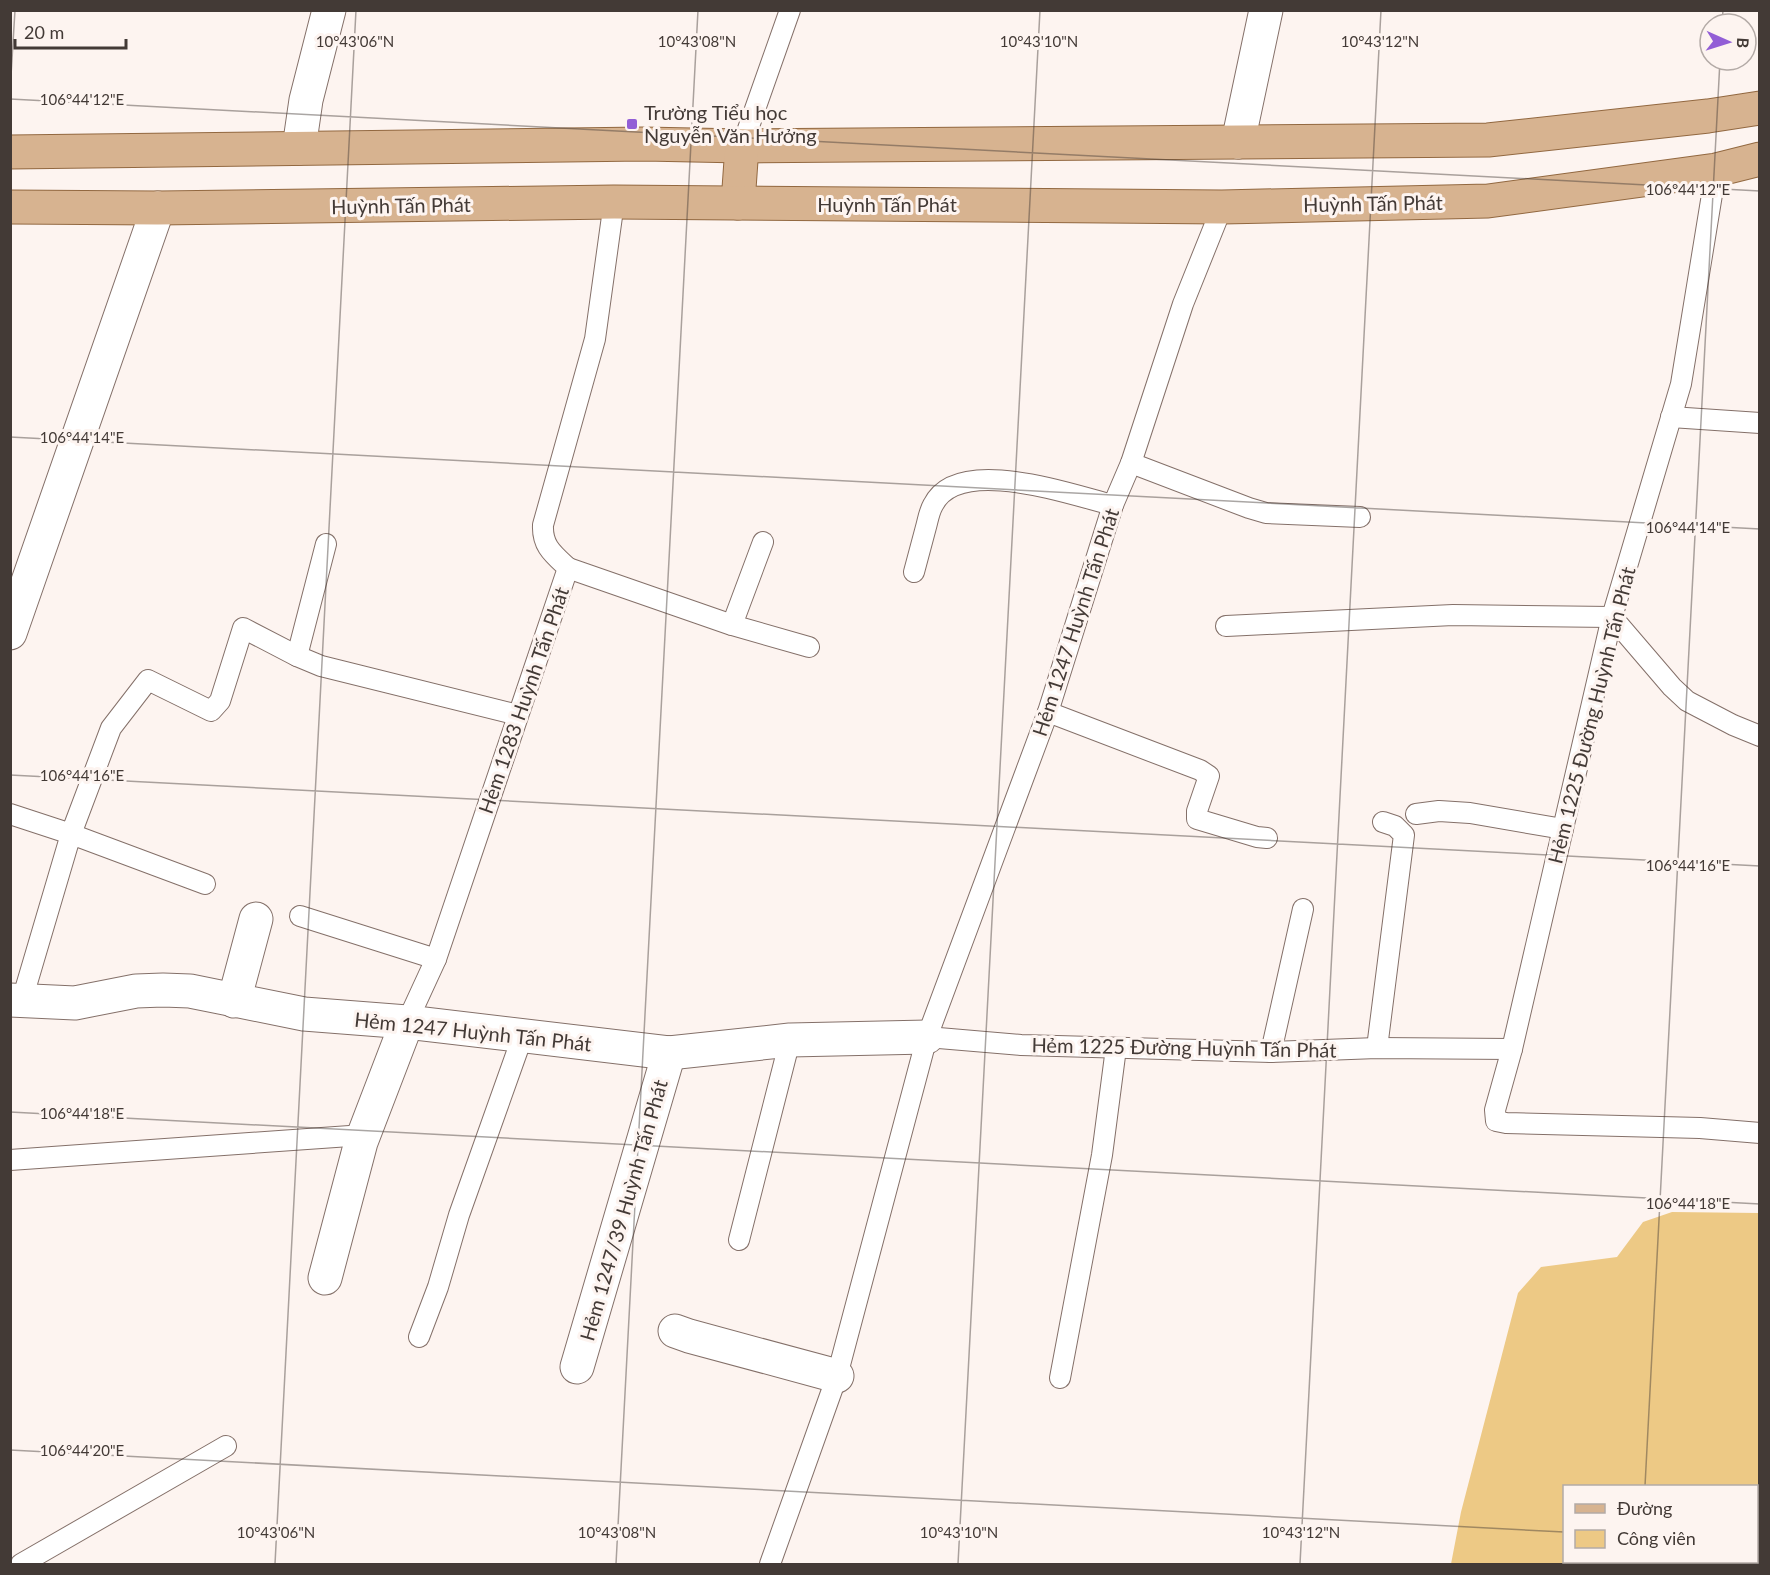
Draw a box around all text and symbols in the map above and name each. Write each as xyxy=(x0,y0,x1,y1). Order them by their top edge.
scale bar xyxy=(15,12,126,50)
north arrow xyxy=(1698,12,1758,72)
text: 20 m xyxy=(24,21,64,43)
text: 10°43'06"N xyxy=(316,32,394,50)
text: 10°43'08"N xyxy=(658,32,736,50)
text: 10°43'10"N xyxy=(1000,32,1078,50)
text: 10°43'12"N xyxy=(1341,32,1419,50)
text: B xyxy=(1734,37,1753,49)
text: 106°44'12"E xyxy=(40,90,124,108)
place label: Trường Tiểu học Nguyễn Văn Hưởng xyxy=(644,100,817,147)
marker: Trường Tiểu học Nguyễn Văn Hưởng xyxy=(625,117,639,131)
text: 106°44'12"E xyxy=(1646,180,1730,198)
street label: Huỳnh Tấn Phát xyxy=(1303,190,1443,216)
street label: Huỳnh Tấn Phát xyxy=(331,192,471,218)
street label: Huỳnh Tấn Phát xyxy=(817,192,957,216)
text: 106°44'14"E xyxy=(40,428,124,446)
street label: Hẻm 1247 Huỳnh Tấn Phát xyxy=(1027,505,1123,739)
text: 106°44'14"E xyxy=(1646,518,1730,536)
street label: Hẻm 1225 Đường Huỳnh Tấn Phát xyxy=(1542,564,1640,866)
street label: Hẻm 1283 Huỳnh Tấn Phát xyxy=(473,583,573,817)
text: 106°44'16"E xyxy=(40,766,124,784)
text: 106°44'16"E xyxy=(1646,856,1730,874)
street label: Hẻm 1247 Huỳnh Tấn Phát xyxy=(353,1007,593,1055)
street label: Hẻm 1225 Đường Huỳnh Tấn Phát xyxy=(1031,1032,1337,1062)
street label: Hẻm 1247/39 Huỳnh Tấn Phát xyxy=(574,1077,672,1343)
text: 106°44'18"E xyxy=(40,1104,124,1122)
text: 106°44'18"E xyxy=(1646,1194,1730,1212)
text: 106°44'20"E xyxy=(40,1441,124,1459)
legend xyxy=(1563,1485,1758,1563)
text: Đường xyxy=(1617,1497,1672,1519)
text: 10°43'06"N xyxy=(237,1523,315,1541)
text: 10°43'08"N xyxy=(578,1523,656,1541)
text: 10°43'10"N xyxy=(920,1523,998,1541)
text: 10°43'12"N xyxy=(1262,1523,1340,1541)
text: Công viên xyxy=(1617,1527,1696,1549)

